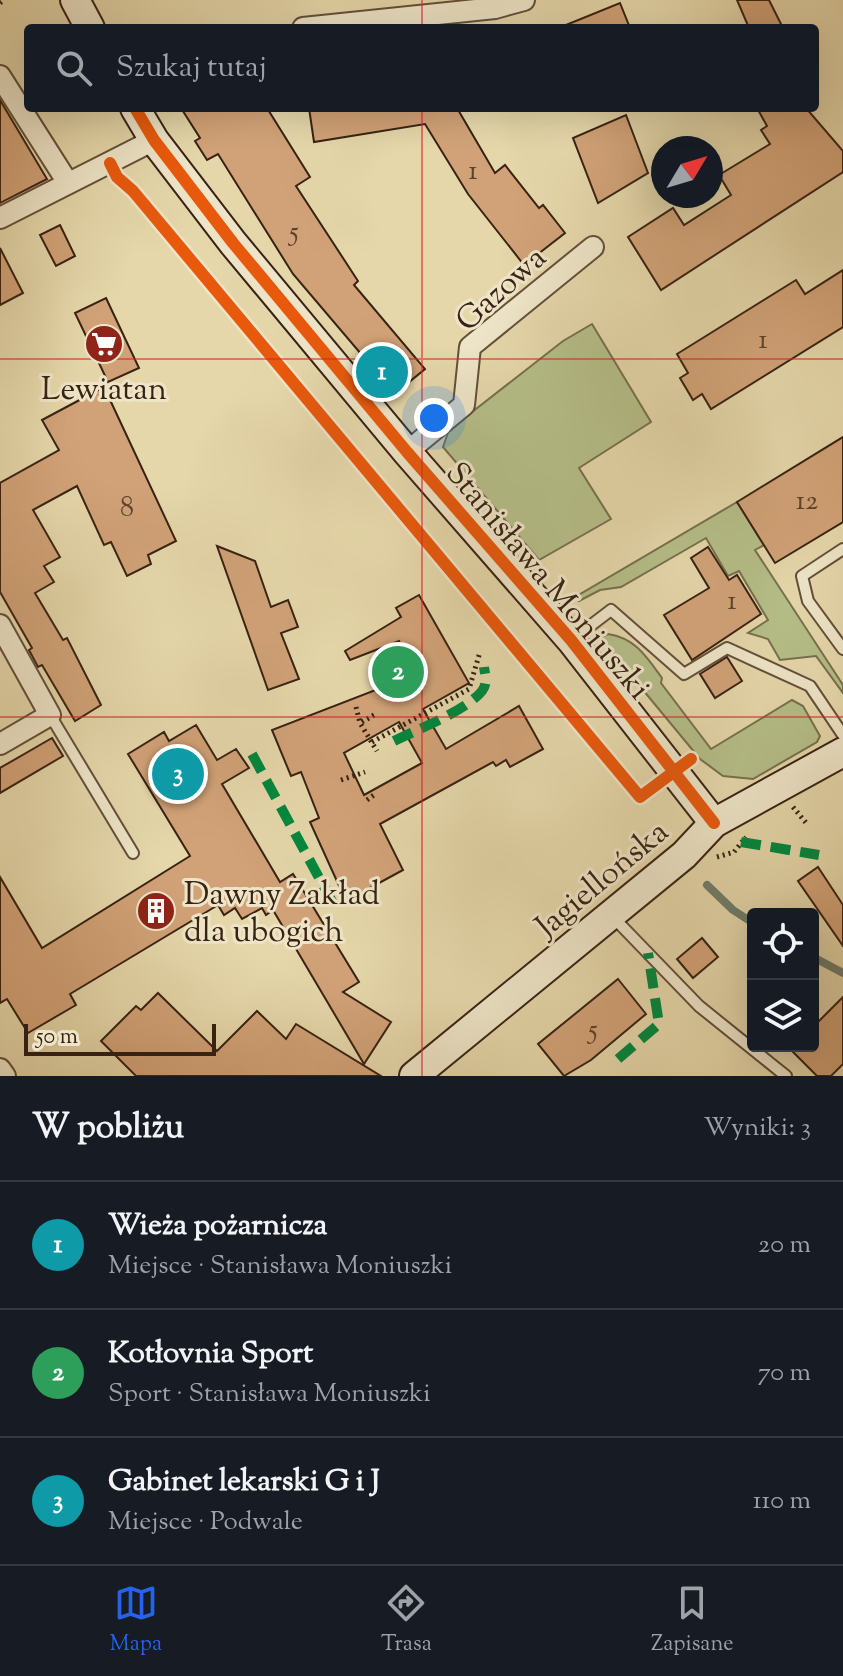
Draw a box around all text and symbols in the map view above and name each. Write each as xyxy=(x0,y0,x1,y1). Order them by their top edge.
search box xyxy=(24,24,819,112)
icon: search xyxy=(52,46,96,90)
text: Szukaj tutaj xyxy=(116,47,267,90)
north arrow xyxy=(651,136,723,208)
house number: 1 xyxy=(468,152,478,192)
house number: 5 xyxy=(287,213,299,253)
street label: Gazowa xyxy=(446,237,558,344)
house number: 1 xyxy=(758,321,768,361)
supermarket icon: Lewiatan xyxy=(83,323,125,365)
pin: 1 xyxy=(356,342,408,402)
place label: Lewiatan xyxy=(41,368,167,414)
your location xyxy=(414,398,454,438)
street label: Stanisława Moniuszki xyxy=(433,453,660,711)
house number: 12 xyxy=(796,482,818,522)
house number: 8 xyxy=(120,489,134,529)
house number: 1 xyxy=(727,582,737,622)
pin: 2 xyxy=(372,642,424,702)
pin: 3 xyxy=(152,744,204,804)
street label: Jagiellońska xyxy=(525,811,680,951)
place label: Dawny Zakład dla ubogich xyxy=(184,873,380,956)
building icon: Dawny Zakład dla ubogich xyxy=(135,890,177,932)
map controls xyxy=(747,908,819,1052)
button: locate xyxy=(747,908,819,980)
button: layers xyxy=(747,980,819,1052)
house number: 5 xyxy=(586,1011,598,1051)
scale bar xyxy=(24,1020,216,1056)
text: 50 m xyxy=(36,1022,78,1054)
text: W pobliżu xyxy=(32,1104,184,1153)
text: Wyniki: 3 xyxy=(704,1110,811,1147)
text: Wieża pożarnicza xyxy=(108,1205,327,1248)
text: 1 xyxy=(54,1227,62,1264)
text: 20 m xyxy=(758,1227,811,1264)
text: Miejsce · Stanisława Moniuszki xyxy=(108,1248,452,1285)
text: Kotłovnia Sport xyxy=(108,1333,313,1376)
text: 2 xyxy=(52,1355,64,1392)
text: 70 m xyxy=(758,1355,811,1392)
text: Sport · Stanisława Moniuszki xyxy=(108,1376,431,1413)
text: Gabinet lekarski G i J xyxy=(108,1461,379,1504)
text: 3 xyxy=(53,1483,63,1520)
text: 110 m xyxy=(753,1483,811,1520)
text: Miejsce · Podwale xyxy=(108,1504,303,1541)
tab: Mapa xyxy=(110,1581,162,1661)
tab: Trasa xyxy=(381,1581,432,1661)
tab: Zapisane xyxy=(651,1581,733,1661)

